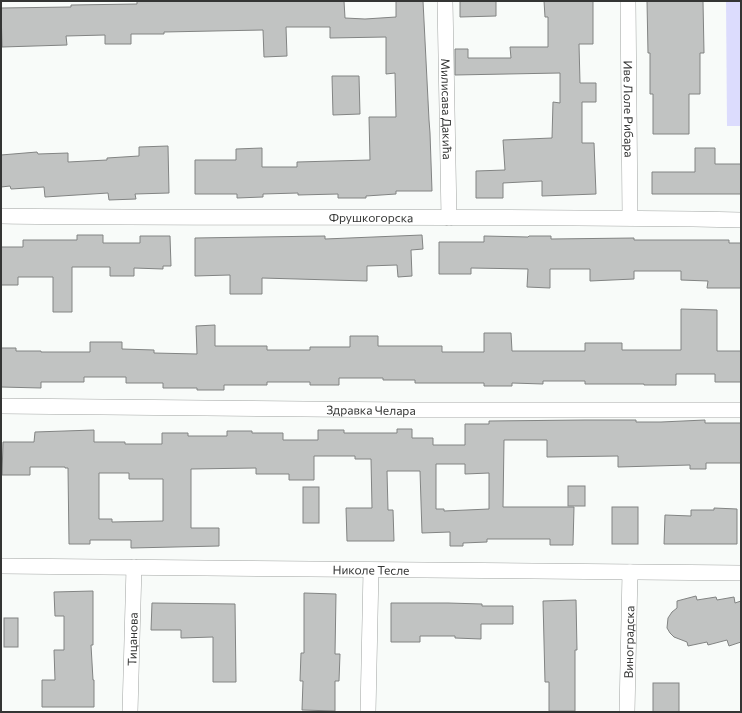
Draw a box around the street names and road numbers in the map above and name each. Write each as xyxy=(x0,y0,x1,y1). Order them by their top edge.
street label: Милисава Дакића xyxy=(439,58,455,160)
street label: Иве Лоле Рибара xyxy=(622,60,636,158)
street label: Фрушкогорска xyxy=(329,210,413,224)
street label: Здравка Челара xyxy=(326,402,416,417)
street label: Николе Тесле xyxy=(332,562,410,577)
street label: Виноградска xyxy=(621,605,636,679)
street label: Тицанова xyxy=(124,612,140,666)

